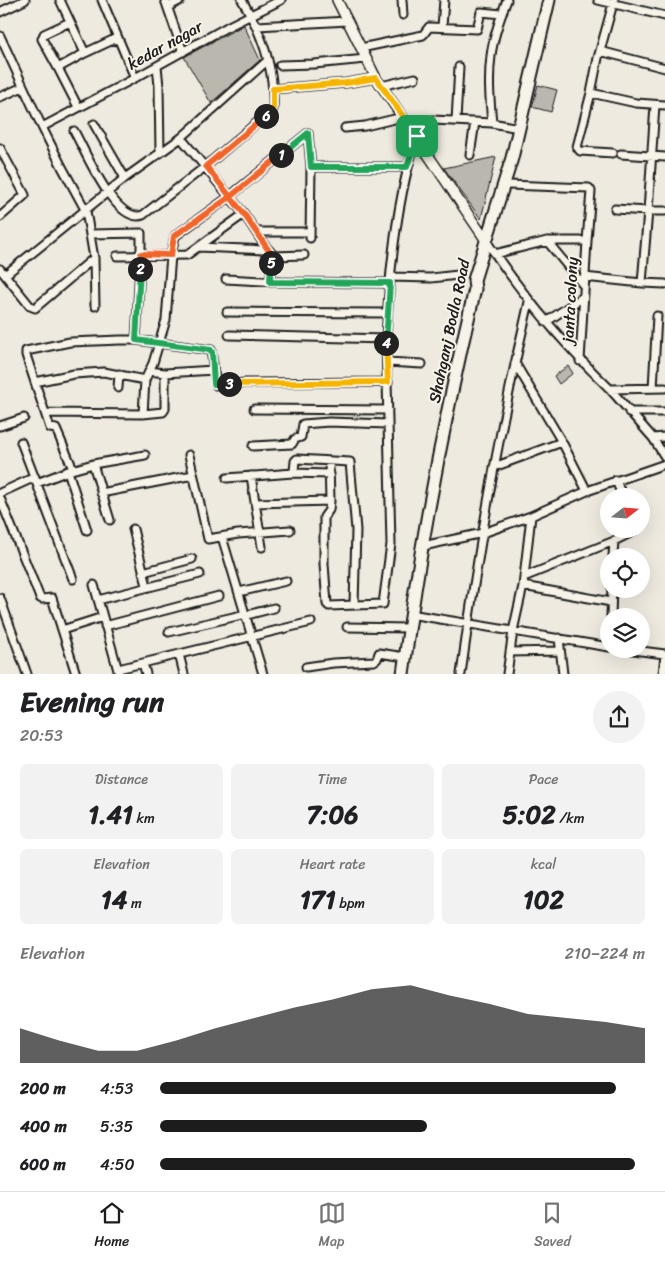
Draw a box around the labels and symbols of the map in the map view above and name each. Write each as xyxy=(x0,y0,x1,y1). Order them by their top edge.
street label: kedar nagar xyxy=(122,11,210,78)
pin: 6 xyxy=(254,104,278,128)
pin xyxy=(396,115,438,157)
pin: 1 xyxy=(268,142,294,168)
pin: 5 xyxy=(258,250,284,276)
street label: Shahganj Bodla Road xyxy=(420,255,479,406)
pin: 2 xyxy=(128,256,152,282)
street label: janta colony xyxy=(553,256,587,348)
pin: 4 xyxy=(374,330,398,356)
pin: 3 xyxy=(216,372,242,396)
north arrow xyxy=(600,488,650,538)

